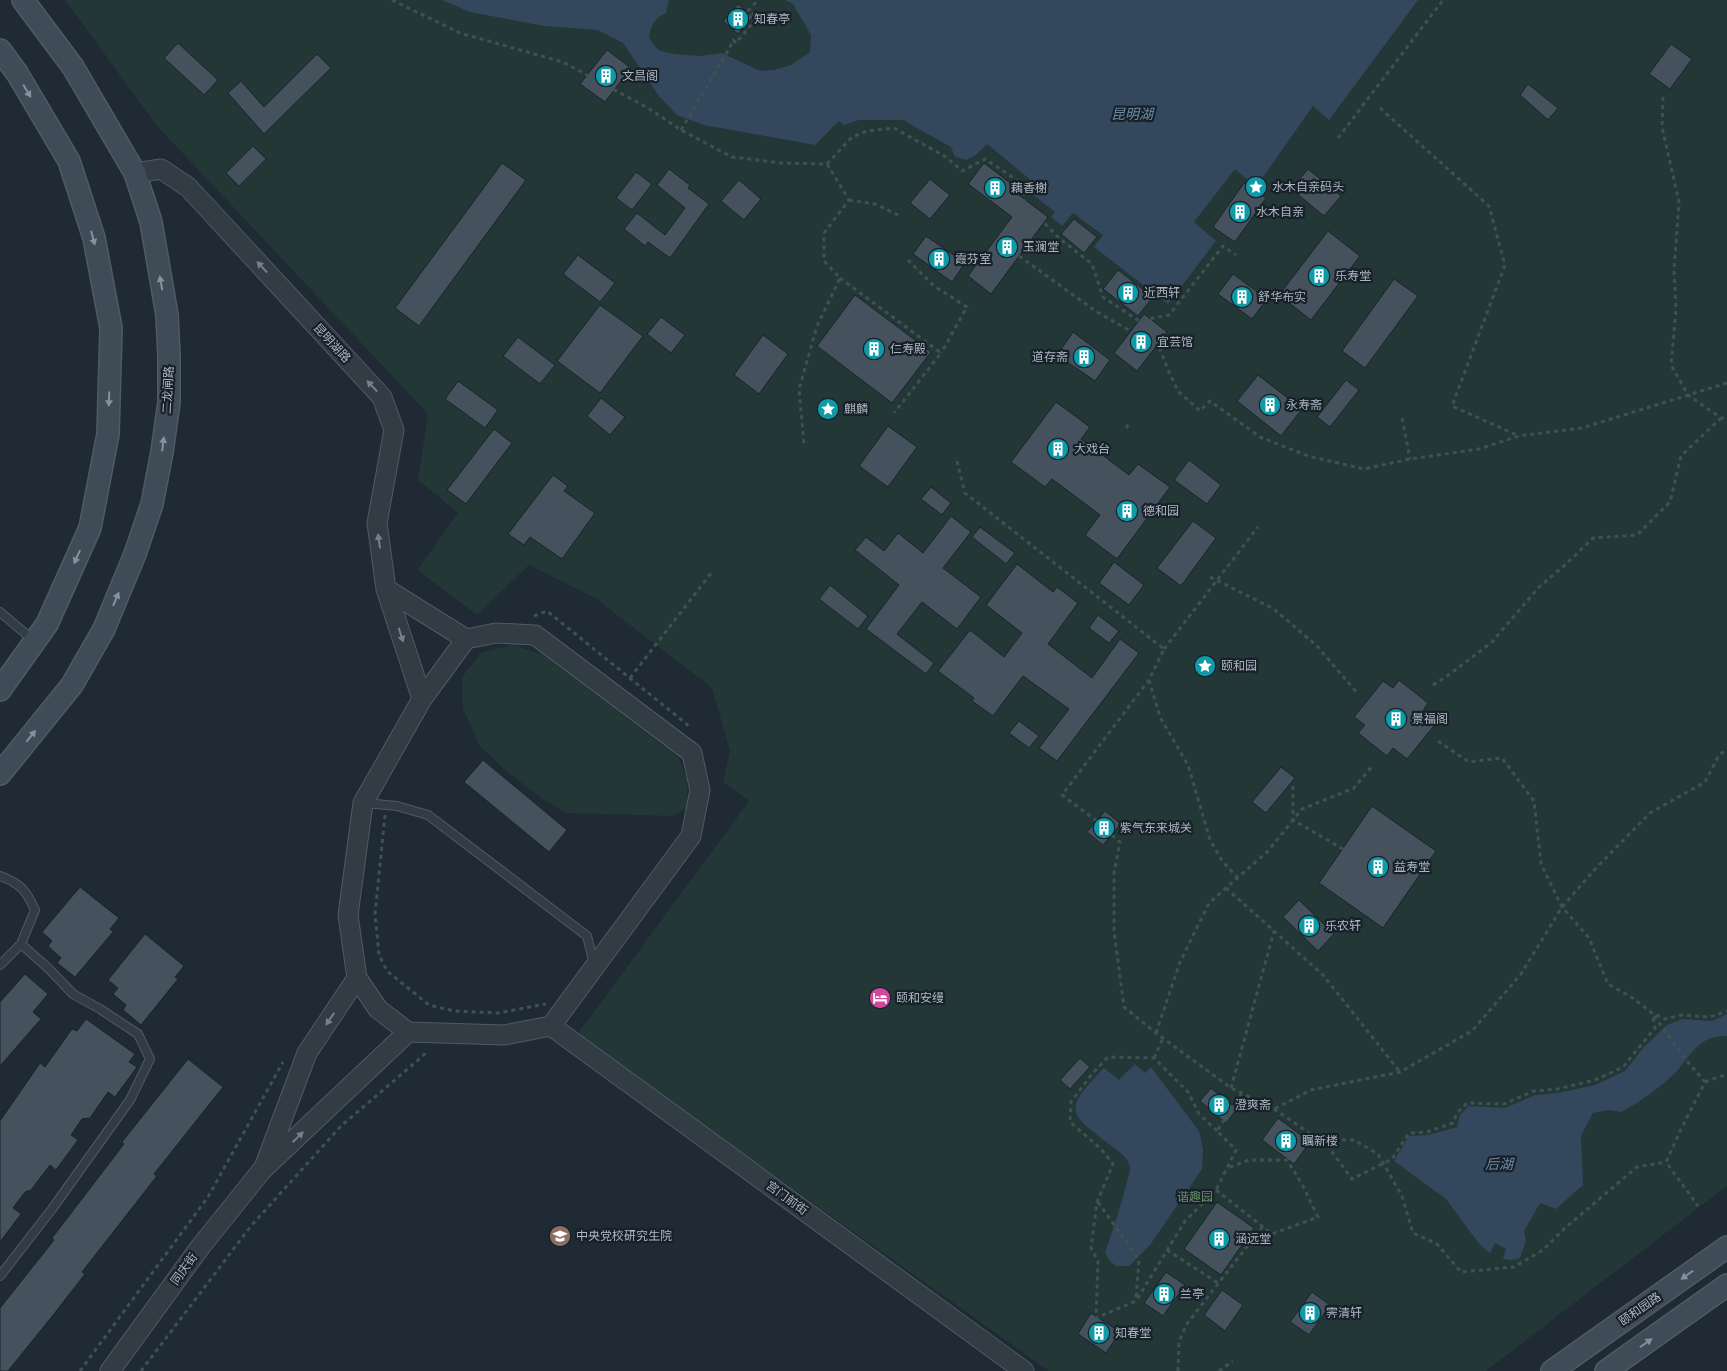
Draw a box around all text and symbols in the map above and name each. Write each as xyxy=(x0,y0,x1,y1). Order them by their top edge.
building icon: 知春亭 xyxy=(726,7,750,31)
place label: 知春亭 xyxy=(754,11,790,26)
building icon: 文昌阁 xyxy=(594,64,618,88)
place label: 文昌阁 xyxy=(622,68,658,83)
one-way arrow xyxy=(23,84,32,97)
water label: 昆明湖 xyxy=(1111,105,1155,122)
place icon: 水木自亲码头 xyxy=(1244,175,1268,199)
building icon: 藕香榭 xyxy=(983,176,1007,200)
place label: 水木自亲码头 xyxy=(1272,179,1344,194)
place label: 藕香榭 xyxy=(1011,180,1047,195)
building icon: 水木自亲 xyxy=(1228,200,1252,224)
place label: 水木自亲 xyxy=(1256,204,1304,219)
one-way arrow xyxy=(89,231,97,246)
building icon: 玉澜堂 xyxy=(995,235,1019,259)
place label: 玉澜堂 xyxy=(1023,239,1059,254)
building icon: 霞芬室 xyxy=(927,247,951,271)
place label: 霞芬室 xyxy=(955,251,991,266)
one-way arrow xyxy=(256,261,268,273)
building icon: 乐寿堂 xyxy=(1307,264,1331,288)
place label: 乐寿堂 xyxy=(1335,268,1371,283)
one-way arrow xyxy=(157,274,165,290)
building icon: 近西轩 xyxy=(1116,281,1140,305)
place label: 近西轩 xyxy=(1144,285,1180,300)
building icon: 舒华布实 xyxy=(1230,285,1254,309)
place label: 舒华布实 xyxy=(1258,289,1306,304)
street label: 昆明湖路 xyxy=(311,320,354,365)
building icon: 宜芸馆 xyxy=(1129,330,1153,354)
place label: 宜芸馆 xyxy=(1157,334,1193,349)
building icon: 仁寿殿 xyxy=(862,337,886,361)
place label: 仁寿殿 xyxy=(890,341,926,356)
building icon: 道存斋 xyxy=(1072,345,1096,369)
place label: 道存斋 xyxy=(1032,349,1068,364)
street label: 二龙闸路 xyxy=(159,366,176,414)
one-way arrow xyxy=(366,381,378,393)
one-way arrow xyxy=(105,391,113,407)
building icon: 永寿斋 xyxy=(1258,393,1282,417)
place icon: 麒麟 xyxy=(816,397,840,421)
place label: 永寿斋 xyxy=(1286,397,1322,412)
place label: 麒麟 xyxy=(844,401,868,416)
one-way arrow xyxy=(159,436,167,452)
building icon: 大戏台 xyxy=(1046,437,1070,461)
place label: 大戏台 xyxy=(1074,441,1110,456)
building icon: 德和园 xyxy=(1115,499,1139,523)
place label: 德和园 xyxy=(1143,503,1179,518)
one-way arrow xyxy=(375,532,383,548)
one-way arrow xyxy=(73,550,81,564)
one-way arrow xyxy=(113,592,121,606)
one-way arrow xyxy=(398,628,405,643)
place icon: 颐和园 xyxy=(1193,654,1217,678)
place label: 颐和园 xyxy=(1221,658,1257,673)
building icon: 景福阁 xyxy=(1384,707,1408,731)
place label: 景福阁 xyxy=(1412,711,1448,726)
one-way arrow xyxy=(25,730,36,743)
building icon: 紫气东来城关 xyxy=(1092,816,1116,840)
place label: 紫气东来城关 xyxy=(1120,820,1192,835)
building icon: 益寿堂 xyxy=(1366,855,1390,879)
place label: 益寿堂 xyxy=(1394,859,1430,874)
building icon: 乐农轩 xyxy=(1297,914,1321,938)
place label: 乐农轩 xyxy=(1325,918,1361,933)
hotel icon: 颐和安缦 xyxy=(868,986,892,1010)
place label: 颐和安缦 xyxy=(896,990,944,1005)
one-way arrow xyxy=(325,1012,334,1026)
building icon: 澄爽斋 xyxy=(1207,1093,1231,1117)
place label: 澄爽斋 xyxy=(1235,1097,1271,1112)
building icon: 瞩新楼 xyxy=(1274,1129,1298,1153)
one-way arrow xyxy=(291,1131,303,1143)
place label: 瞩新楼 xyxy=(1302,1133,1338,1148)
water label: 后湖 xyxy=(1485,1155,1515,1172)
street label: 宫门前街 xyxy=(763,1177,811,1218)
park label: 谐趣园 xyxy=(1177,1189,1213,1204)
school or university icon: 中央党校研究生院 xyxy=(548,1224,572,1248)
building icon: 涵远堂 xyxy=(1207,1227,1231,1251)
place label: 中央党校研究生院 xyxy=(576,1228,672,1243)
place label: 涵远堂 xyxy=(1235,1231,1271,1246)
street label: 同庆街 xyxy=(167,1250,200,1288)
one-way arrow xyxy=(1680,1270,1694,1280)
building icon: 兰亭 xyxy=(1152,1282,1176,1306)
place label: 兰亭 xyxy=(1180,1286,1204,1301)
street label: 颐和园路 xyxy=(1616,1289,1664,1329)
building icon: 霁清轩 xyxy=(1298,1301,1322,1325)
place label: 霁清轩 xyxy=(1326,1305,1362,1320)
building icon: 知春堂 xyxy=(1087,1321,1111,1345)
place label: 知春堂 xyxy=(1115,1325,1151,1340)
one-way arrow xyxy=(1639,1338,1653,1348)

